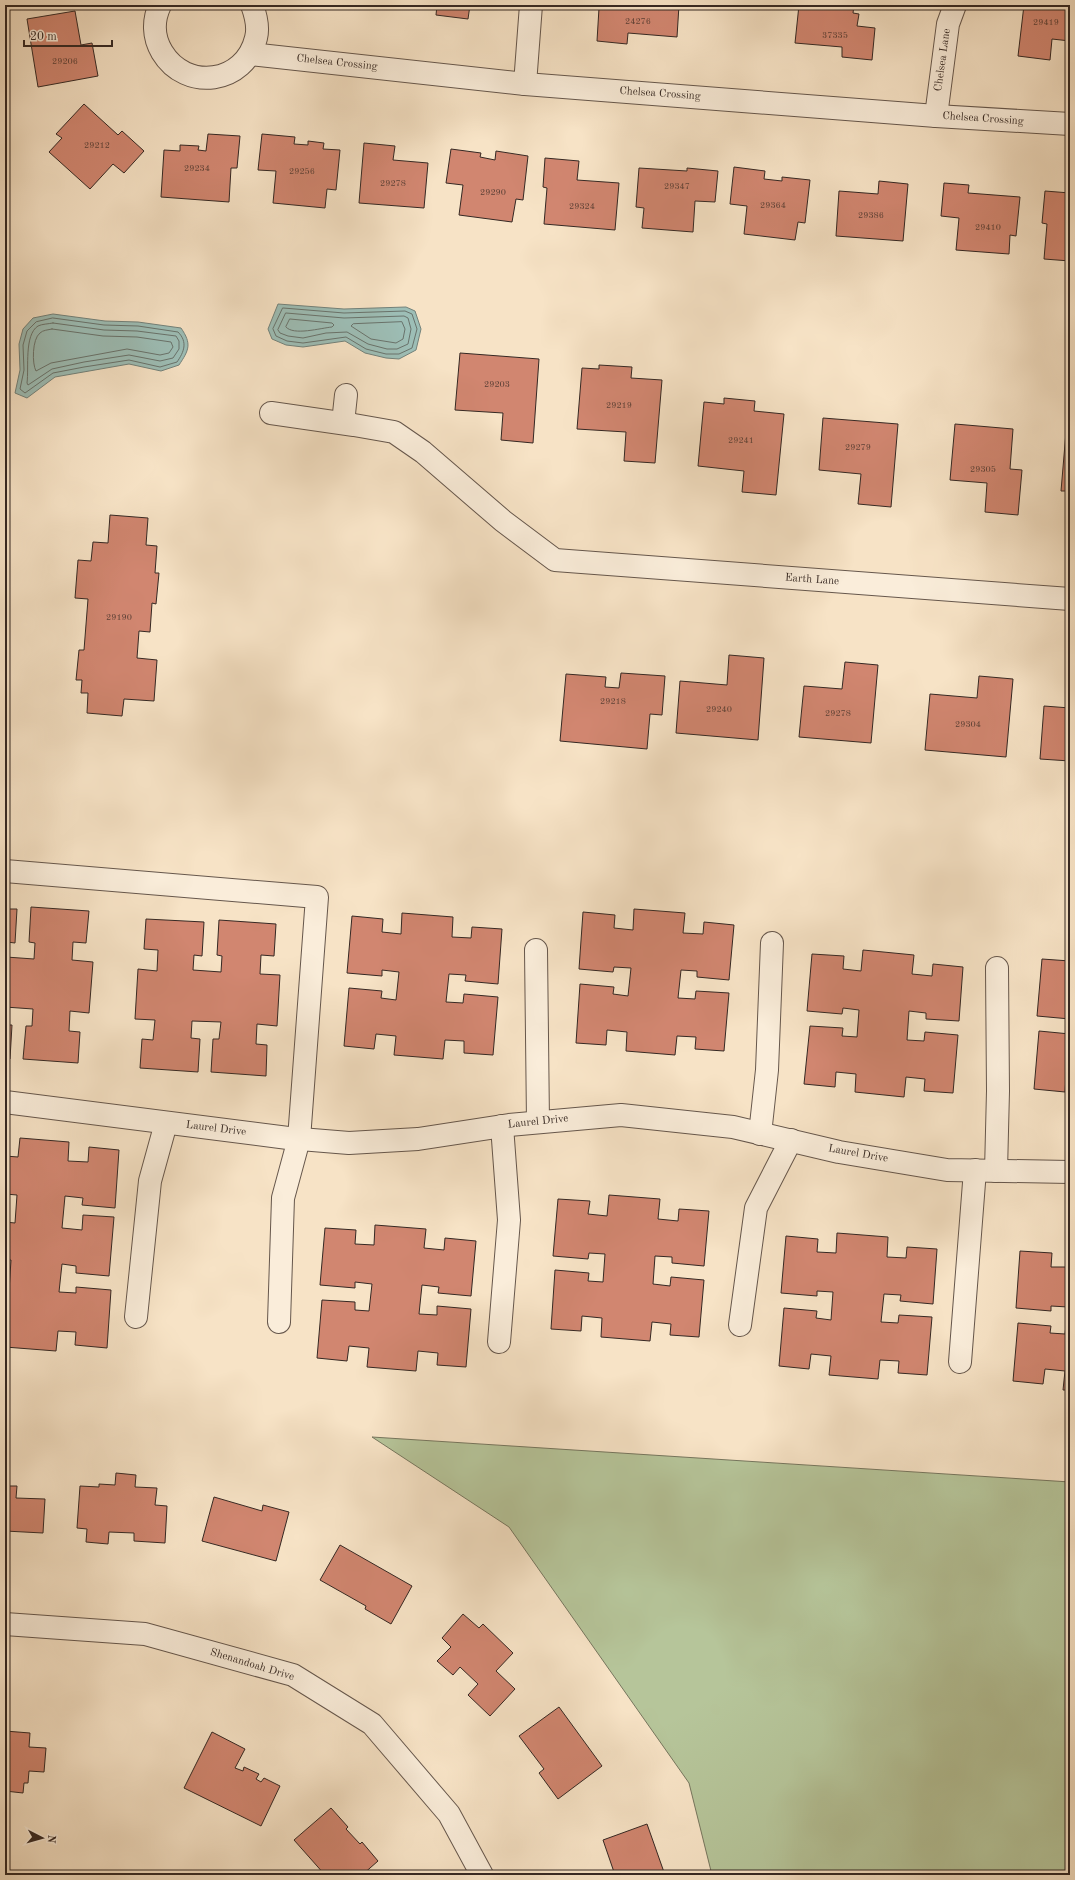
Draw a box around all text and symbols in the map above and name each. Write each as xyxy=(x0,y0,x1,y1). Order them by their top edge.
house number: 24276 xyxy=(625,17,651,26)
house number: 29419 xyxy=(1033,18,1059,27)
scale bar xyxy=(24,22,112,48)
street label: Chelsea Lane xyxy=(933,28,953,92)
text: 20 m xyxy=(30,31,57,43)
house number: 37335 xyxy=(822,31,848,40)
street label: Chelsea Crossing xyxy=(296,53,378,73)
house number: 29206 xyxy=(52,57,78,66)
street label: Chelsea Crossing xyxy=(619,86,701,102)
street label: Chelsea Crossing xyxy=(942,111,1024,127)
house number: 29212 xyxy=(84,141,110,150)
house number: 29234 xyxy=(184,164,210,173)
house number: 29256 xyxy=(289,167,315,176)
house number: 29278 xyxy=(380,179,406,188)
house number: 29347 xyxy=(664,182,690,191)
house number: 29290 xyxy=(480,188,506,197)
house number: 29364 xyxy=(760,201,786,210)
house number: 29324 xyxy=(569,202,595,211)
house number: 29386 xyxy=(858,211,884,220)
house number: 29410 xyxy=(975,223,1001,232)
house number: 29203 xyxy=(484,380,510,389)
house number: 29219 xyxy=(606,401,632,410)
house number: 29241 xyxy=(728,436,754,445)
house number: 29279 xyxy=(845,443,871,452)
house number: 29305 xyxy=(970,465,996,474)
street label: Earth Lane xyxy=(785,573,839,587)
house number: 29190 xyxy=(106,613,132,622)
house number: 29218 xyxy=(600,697,626,706)
house number: 29240 xyxy=(706,705,732,714)
house number: 29278 xyxy=(825,709,851,718)
house number: 29304 xyxy=(955,720,981,729)
street label: Laurel Drive xyxy=(507,1113,569,1131)
street label: Laurel Drive xyxy=(185,1120,247,1138)
street label: Laurel Drive xyxy=(827,1143,889,1165)
street label: Shenandoah Drive xyxy=(209,1647,295,1683)
north arrow xyxy=(22,1818,62,1858)
text: N xyxy=(44,1834,56,1844)

